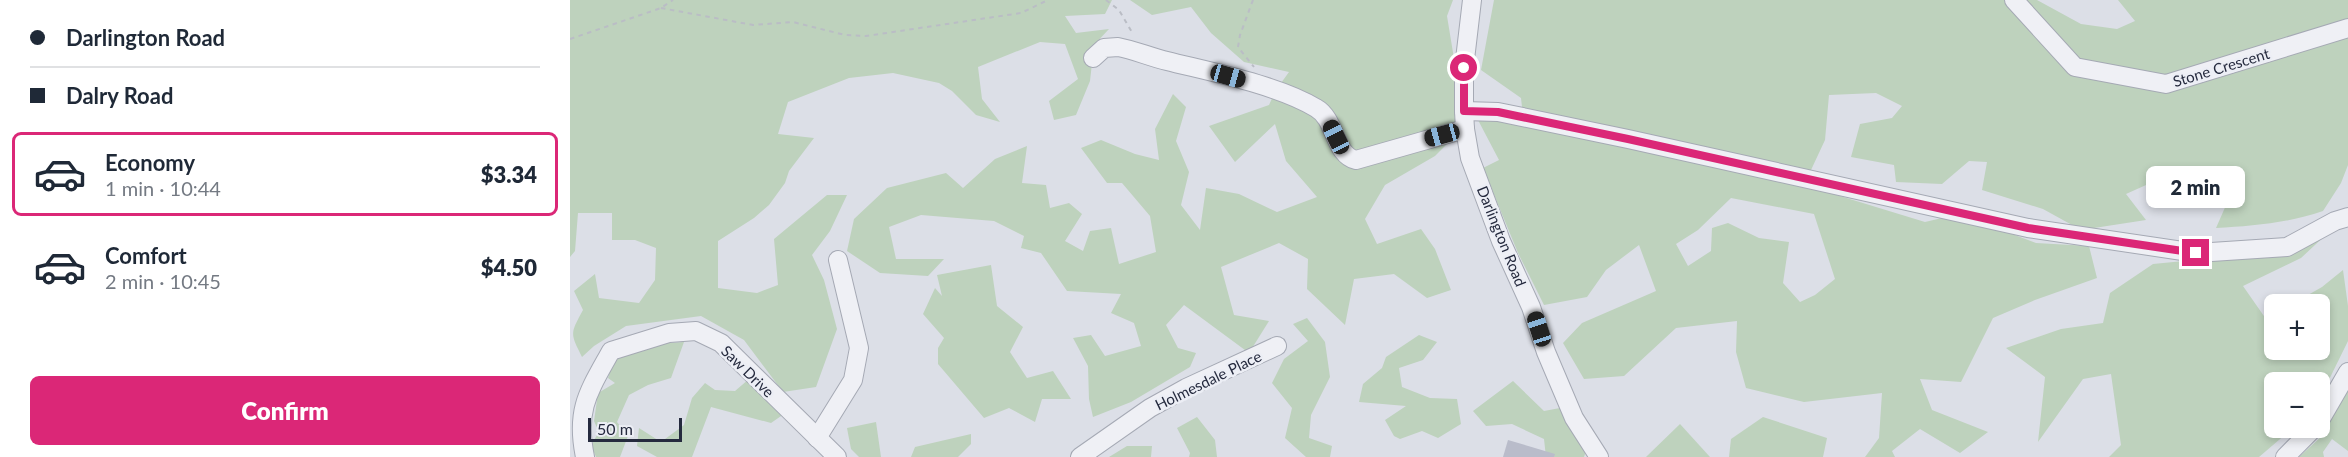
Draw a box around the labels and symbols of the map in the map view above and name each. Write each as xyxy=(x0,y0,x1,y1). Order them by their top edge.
street label: Stone Crescent xyxy=(2171,44,2272,90)
route start xyxy=(1450,54,1477,81)
car xyxy=(1208,62,1248,90)
car xyxy=(1320,117,1352,157)
car xyxy=(1422,122,1462,148)
callout: 2 min xyxy=(2146,166,2246,208)
street label: Darlington Road xyxy=(1474,183,1530,289)
route end xyxy=(2182,239,2209,266)
car xyxy=(1525,309,1553,349)
street label: Saw Drive xyxy=(718,341,778,401)
street label: Holmesdale Place xyxy=(1152,346,1264,414)
scale bar xyxy=(588,415,682,442)

